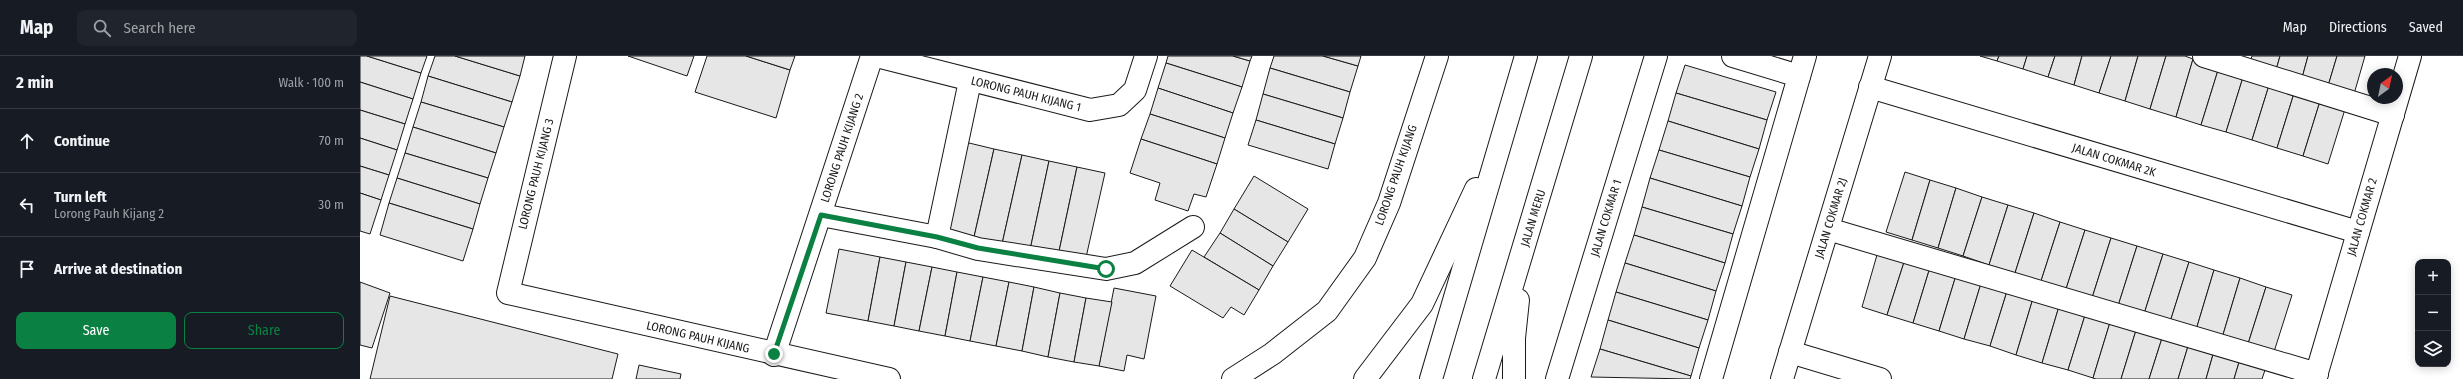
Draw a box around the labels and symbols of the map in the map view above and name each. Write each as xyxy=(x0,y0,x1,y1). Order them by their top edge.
north arrow xyxy=(2367,68,2403,104)
street label: LORONG PAUH KIJANG 1 xyxy=(970,74,1082,114)
street label: LORONG PAUH KIJANG 2 xyxy=(818,92,866,204)
street label: LORONG PAUH KIJANG 3 xyxy=(515,117,557,231)
street label: LORONG PAUH KIJANG xyxy=(1372,123,1420,227)
street label: JALAN COKMAR 2K xyxy=(2070,141,2158,180)
street label: JALAN COKMAR 2J xyxy=(1812,176,1850,260)
street label: JALAN COKMAR 2 xyxy=(2344,176,2380,258)
street label: JALAN COKMAR 1 xyxy=(1588,178,1624,258)
street label: JALAN MERU xyxy=(1518,188,1548,248)
route start xyxy=(1097,260,1115,278)
street label: LORONG PAUH KIJANG xyxy=(645,318,751,356)
route end xyxy=(765,345,783,363)

